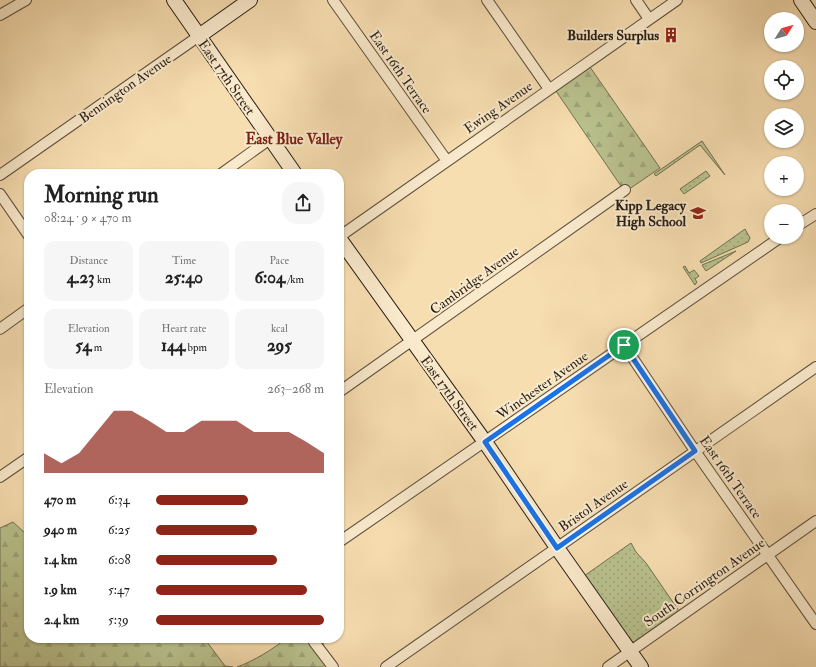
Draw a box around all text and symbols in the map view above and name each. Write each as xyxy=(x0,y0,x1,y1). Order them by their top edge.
north arrow xyxy=(764,12,804,52)
map controls xyxy=(764,12,804,244)
building icon: Builders Surplus xyxy=(662,26,680,44)
place label: Builders Surplus xyxy=(567,27,659,45)
street label: East 16th Terrace xyxy=(366,28,435,117)
street label: East 17th Street xyxy=(194,36,259,119)
street label: Bennington Avenue xyxy=(76,50,175,127)
button: locate xyxy=(764,60,804,100)
street label: Ewing Avenue xyxy=(461,77,536,137)
button: layers xyxy=(764,108,804,148)
district label: East Blue Valley xyxy=(246,130,344,150)
button: + xyxy=(764,156,804,196)
text: Morning run xyxy=(44,181,159,209)
button: share xyxy=(282,182,324,224)
place label: Kipp Legacy High School xyxy=(615,197,687,231)
school or university icon: Kipp Legacy High School xyxy=(689,204,707,222)
button: − xyxy=(764,204,804,244)
text: 08:24 · 9 × 470 m xyxy=(44,210,132,226)
street label: Cambridge Avenue xyxy=(427,242,522,318)
text: Distance xyxy=(69,254,108,267)
text: Time xyxy=(172,254,196,267)
text: Pace xyxy=(269,254,289,267)
text: 4.23 xyxy=(67,267,95,288)
text: 25:40 xyxy=(165,267,203,288)
text: 6:04 xyxy=(255,267,285,288)
text: km xyxy=(95,273,111,286)
text: /km xyxy=(285,273,304,286)
text: Elevation xyxy=(68,322,110,335)
text: Heart rate xyxy=(162,322,206,335)
text: kcal xyxy=(271,322,288,335)
pin xyxy=(607,328,641,362)
icon: arrive xyxy=(613,334,635,356)
text: 54 xyxy=(75,335,91,356)
text: 144 xyxy=(161,335,185,356)
text: 295 xyxy=(267,335,292,356)
text: m xyxy=(91,341,102,354)
text: bpm xyxy=(185,341,207,354)
street label: Winchester Avenue xyxy=(492,347,591,424)
street label: East 17th Street xyxy=(417,353,483,434)
text: Elevation xyxy=(44,381,94,397)
text: 263–268 m xyxy=(267,381,324,397)
street label: East 16th Terrace xyxy=(696,433,765,522)
street label: Bristol Avenue xyxy=(555,475,631,536)
text: 470 m xyxy=(44,492,76,508)
text: 6:34 xyxy=(108,492,130,508)
text: 940 m xyxy=(44,522,77,538)
text: 6:25 xyxy=(108,522,130,538)
street label: South Corrington Avenue xyxy=(641,534,768,631)
text: 1.4 km xyxy=(44,552,77,568)
text: 6:08 xyxy=(108,552,131,568)
text: 1.9 km xyxy=(44,582,77,598)
text: 5:47 xyxy=(108,582,130,598)
text: 2.4 km xyxy=(44,612,79,628)
text: 5:39 xyxy=(108,612,129,628)

